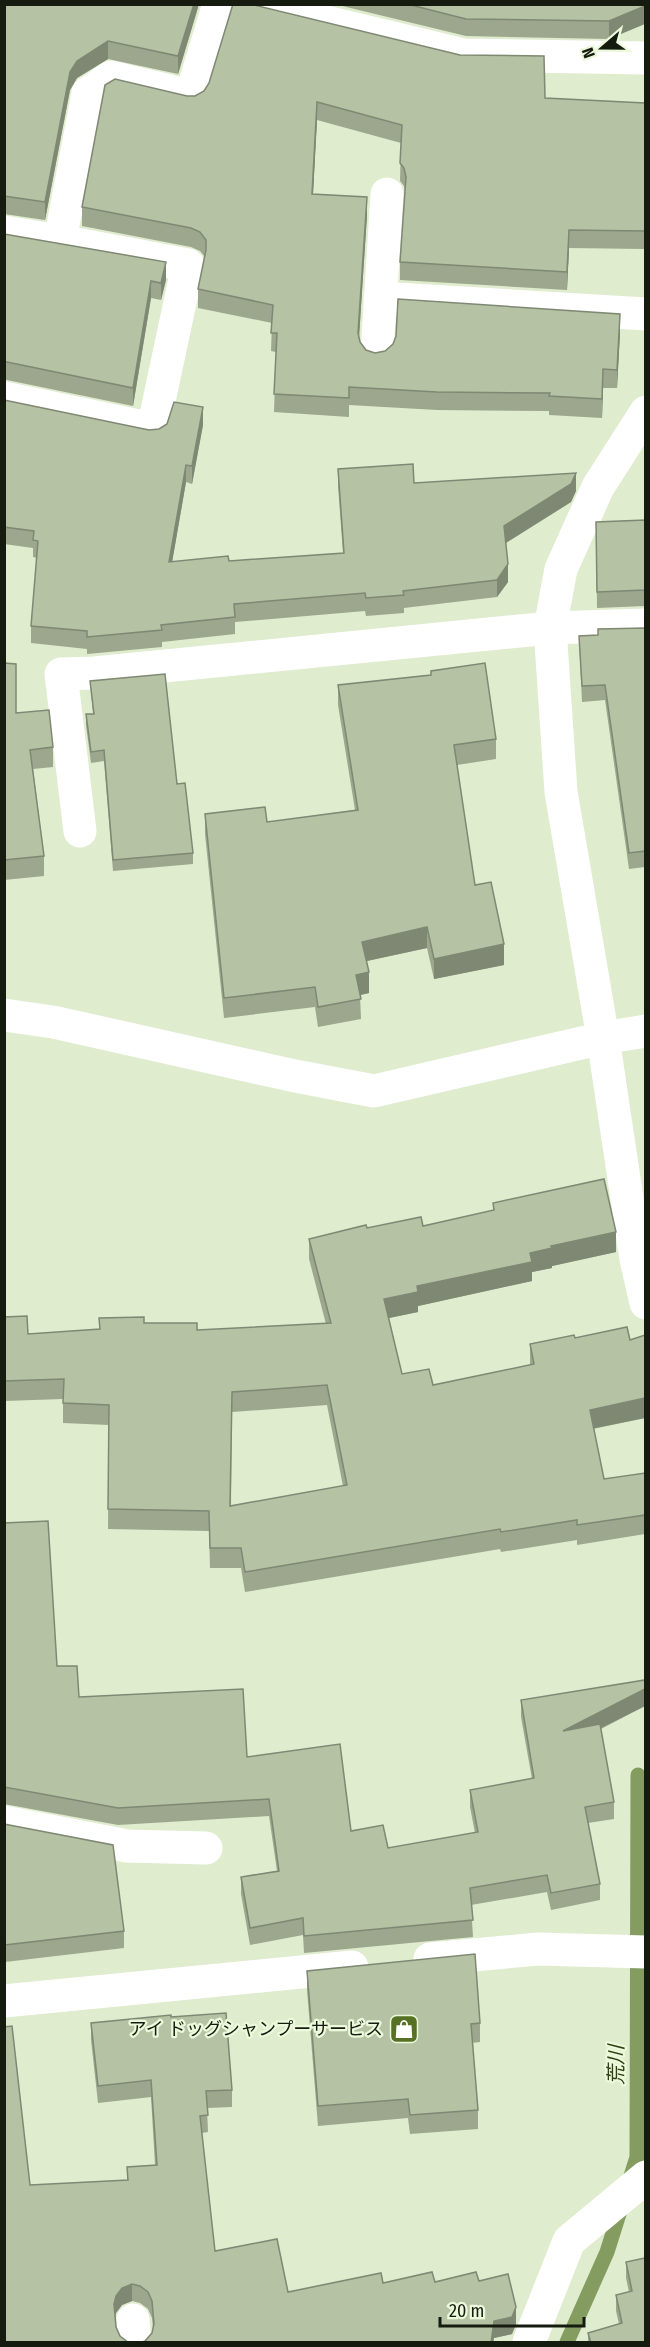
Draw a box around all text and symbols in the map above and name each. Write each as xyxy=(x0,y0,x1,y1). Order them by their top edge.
north arrow xyxy=(572,18,632,78)
text: N xyxy=(578,45,599,61)
shop icon: アイ ドッグシャンプーサービス xyxy=(388,2013,420,2045)
place label: アイ ドッグシャンプーサービス xyxy=(129,2018,383,2040)
water label: 荒川 xyxy=(604,2043,628,2085)
scale bar xyxy=(440,2290,584,2328)
text: 20 m xyxy=(449,2300,484,2322)

